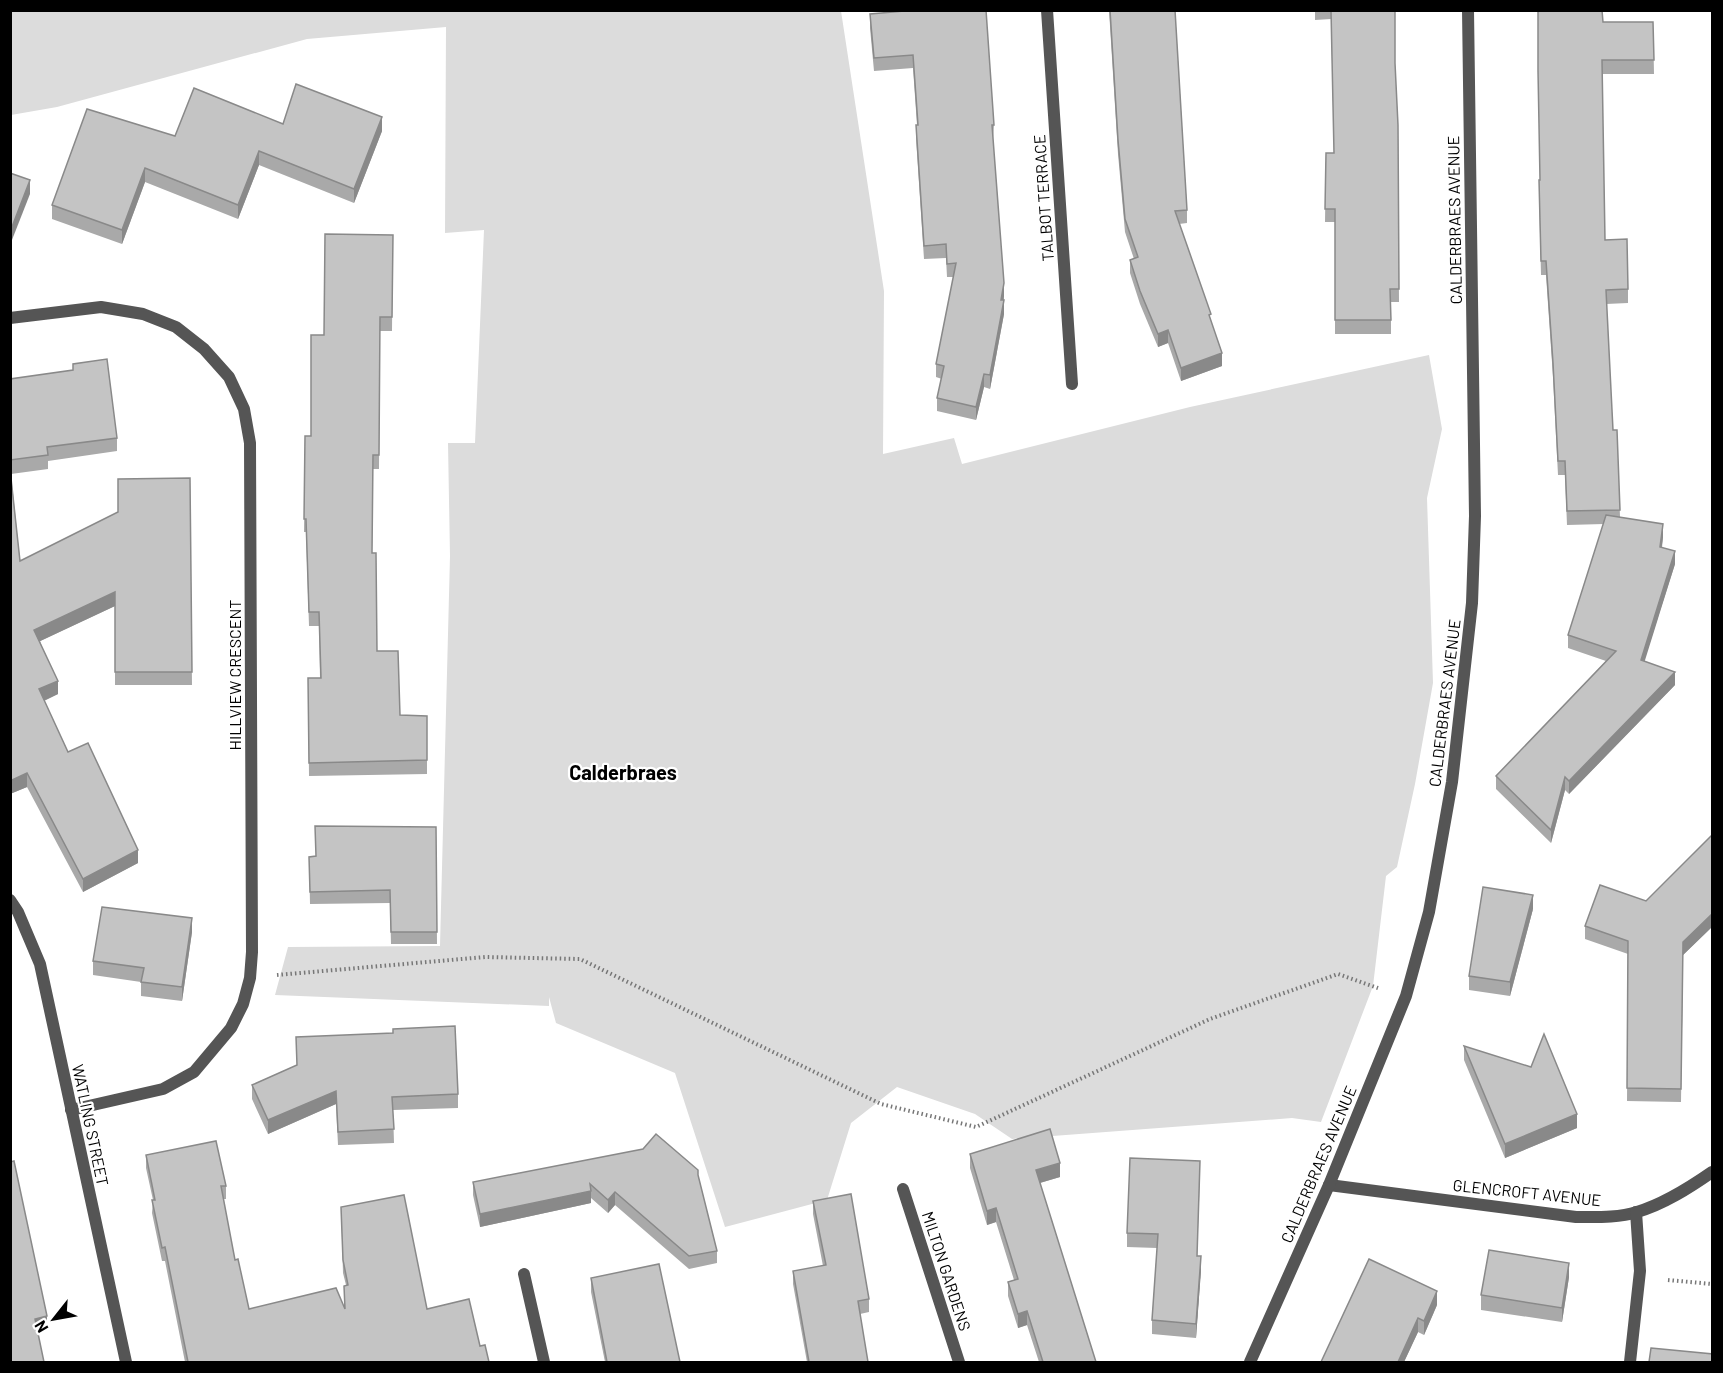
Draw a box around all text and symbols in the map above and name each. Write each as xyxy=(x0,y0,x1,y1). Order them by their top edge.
street label: TALBOT TERRACE xyxy=(1029,134,1057,262)
street label: CALDERBRAES AVENUE xyxy=(1443,135,1465,305)
street label: HILLVIEW CRESCENT xyxy=(225,600,244,750)
street label: CALDERBRAES AVENUE xyxy=(1424,618,1464,788)
district label: Calderbraes xyxy=(569,760,677,784)
street label: WATLING STREET xyxy=(69,1062,113,1188)
street label: CALDERBRAES AVENUE xyxy=(1276,1083,1360,1245)
street label: GLENCROFT AVENUE xyxy=(1452,1175,1602,1209)
street label: MILTON GARDENS xyxy=(919,1209,975,1333)
north arrow xyxy=(24,1289,84,1349)
text: N xyxy=(30,1318,52,1336)

